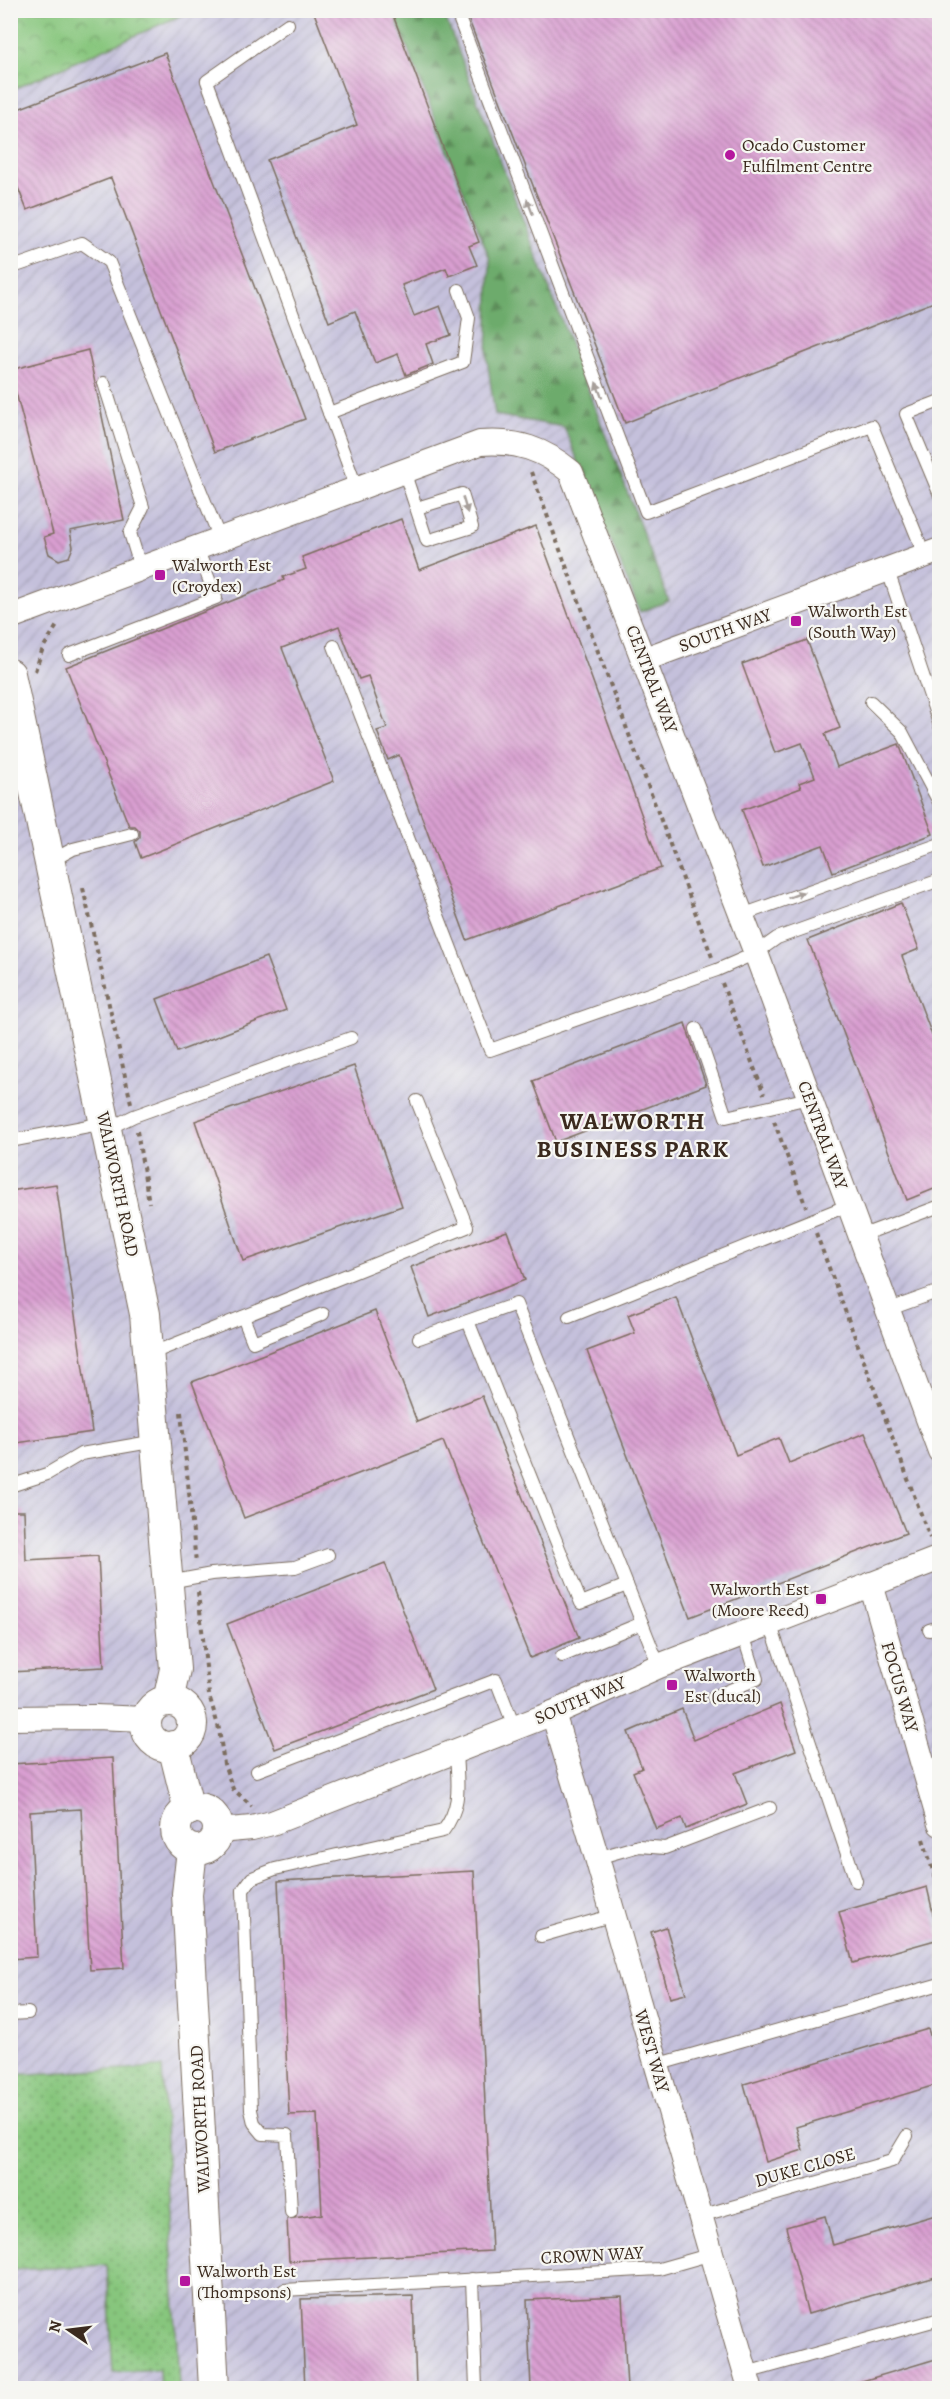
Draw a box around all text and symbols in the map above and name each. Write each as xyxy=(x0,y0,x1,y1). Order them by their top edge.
place label: Ocado Customer Fulfilment Centre xyxy=(742,133,872,178)
marker: Ocado Customer Fulfilment Centre xyxy=(723,148,737,162)
one-way arrow xyxy=(525,198,535,216)
one-way arrow xyxy=(594,381,603,399)
one-way arrow xyxy=(461,496,470,514)
place label: Walworth Est (Croydex) xyxy=(171,553,271,598)
marker: Walworth Est (Croydex) xyxy=(153,568,167,582)
place label: Walworth Est (South Way) xyxy=(807,599,907,644)
street label: SOUTH WAY xyxy=(675,602,776,658)
marker: Walworth Est (South Way) xyxy=(789,614,803,628)
street label: CENTRAL WAY xyxy=(620,621,684,738)
one-way arrow xyxy=(788,889,806,899)
street label: CENTRAL WAY xyxy=(792,1077,854,1194)
district label: WALWORTH BUSINESS PARK xyxy=(537,1105,729,1165)
street label: WALWORTH ROAD xyxy=(91,1108,145,1259)
place label: Walworth Est (Moore Reed) xyxy=(709,1577,809,1622)
marker: Walworth Est (Moore Reed) xyxy=(814,1592,828,1606)
street label: FOCUS WAY xyxy=(876,1639,925,1737)
place label: Walworth Est (ducal) xyxy=(683,1663,761,1708)
street label: SOUTH WAY xyxy=(531,1670,630,1730)
marker: Walworth Est (ducal) xyxy=(665,1678,679,1692)
street label: WEST WAY xyxy=(628,2005,676,2097)
street label: WALWORTH ROAD xyxy=(184,2045,216,2194)
street label: DUKE CLOSE xyxy=(752,2141,858,2193)
street label: CROWN WAY xyxy=(540,2240,645,2270)
place label: Walworth Est (Thompsons) xyxy=(196,2259,296,2304)
marker: Walworth Est (Thompsons) xyxy=(178,2274,192,2288)
north arrow xyxy=(39,2300,99,2360)
text: N xyxy=(43,2318,68,2335)

